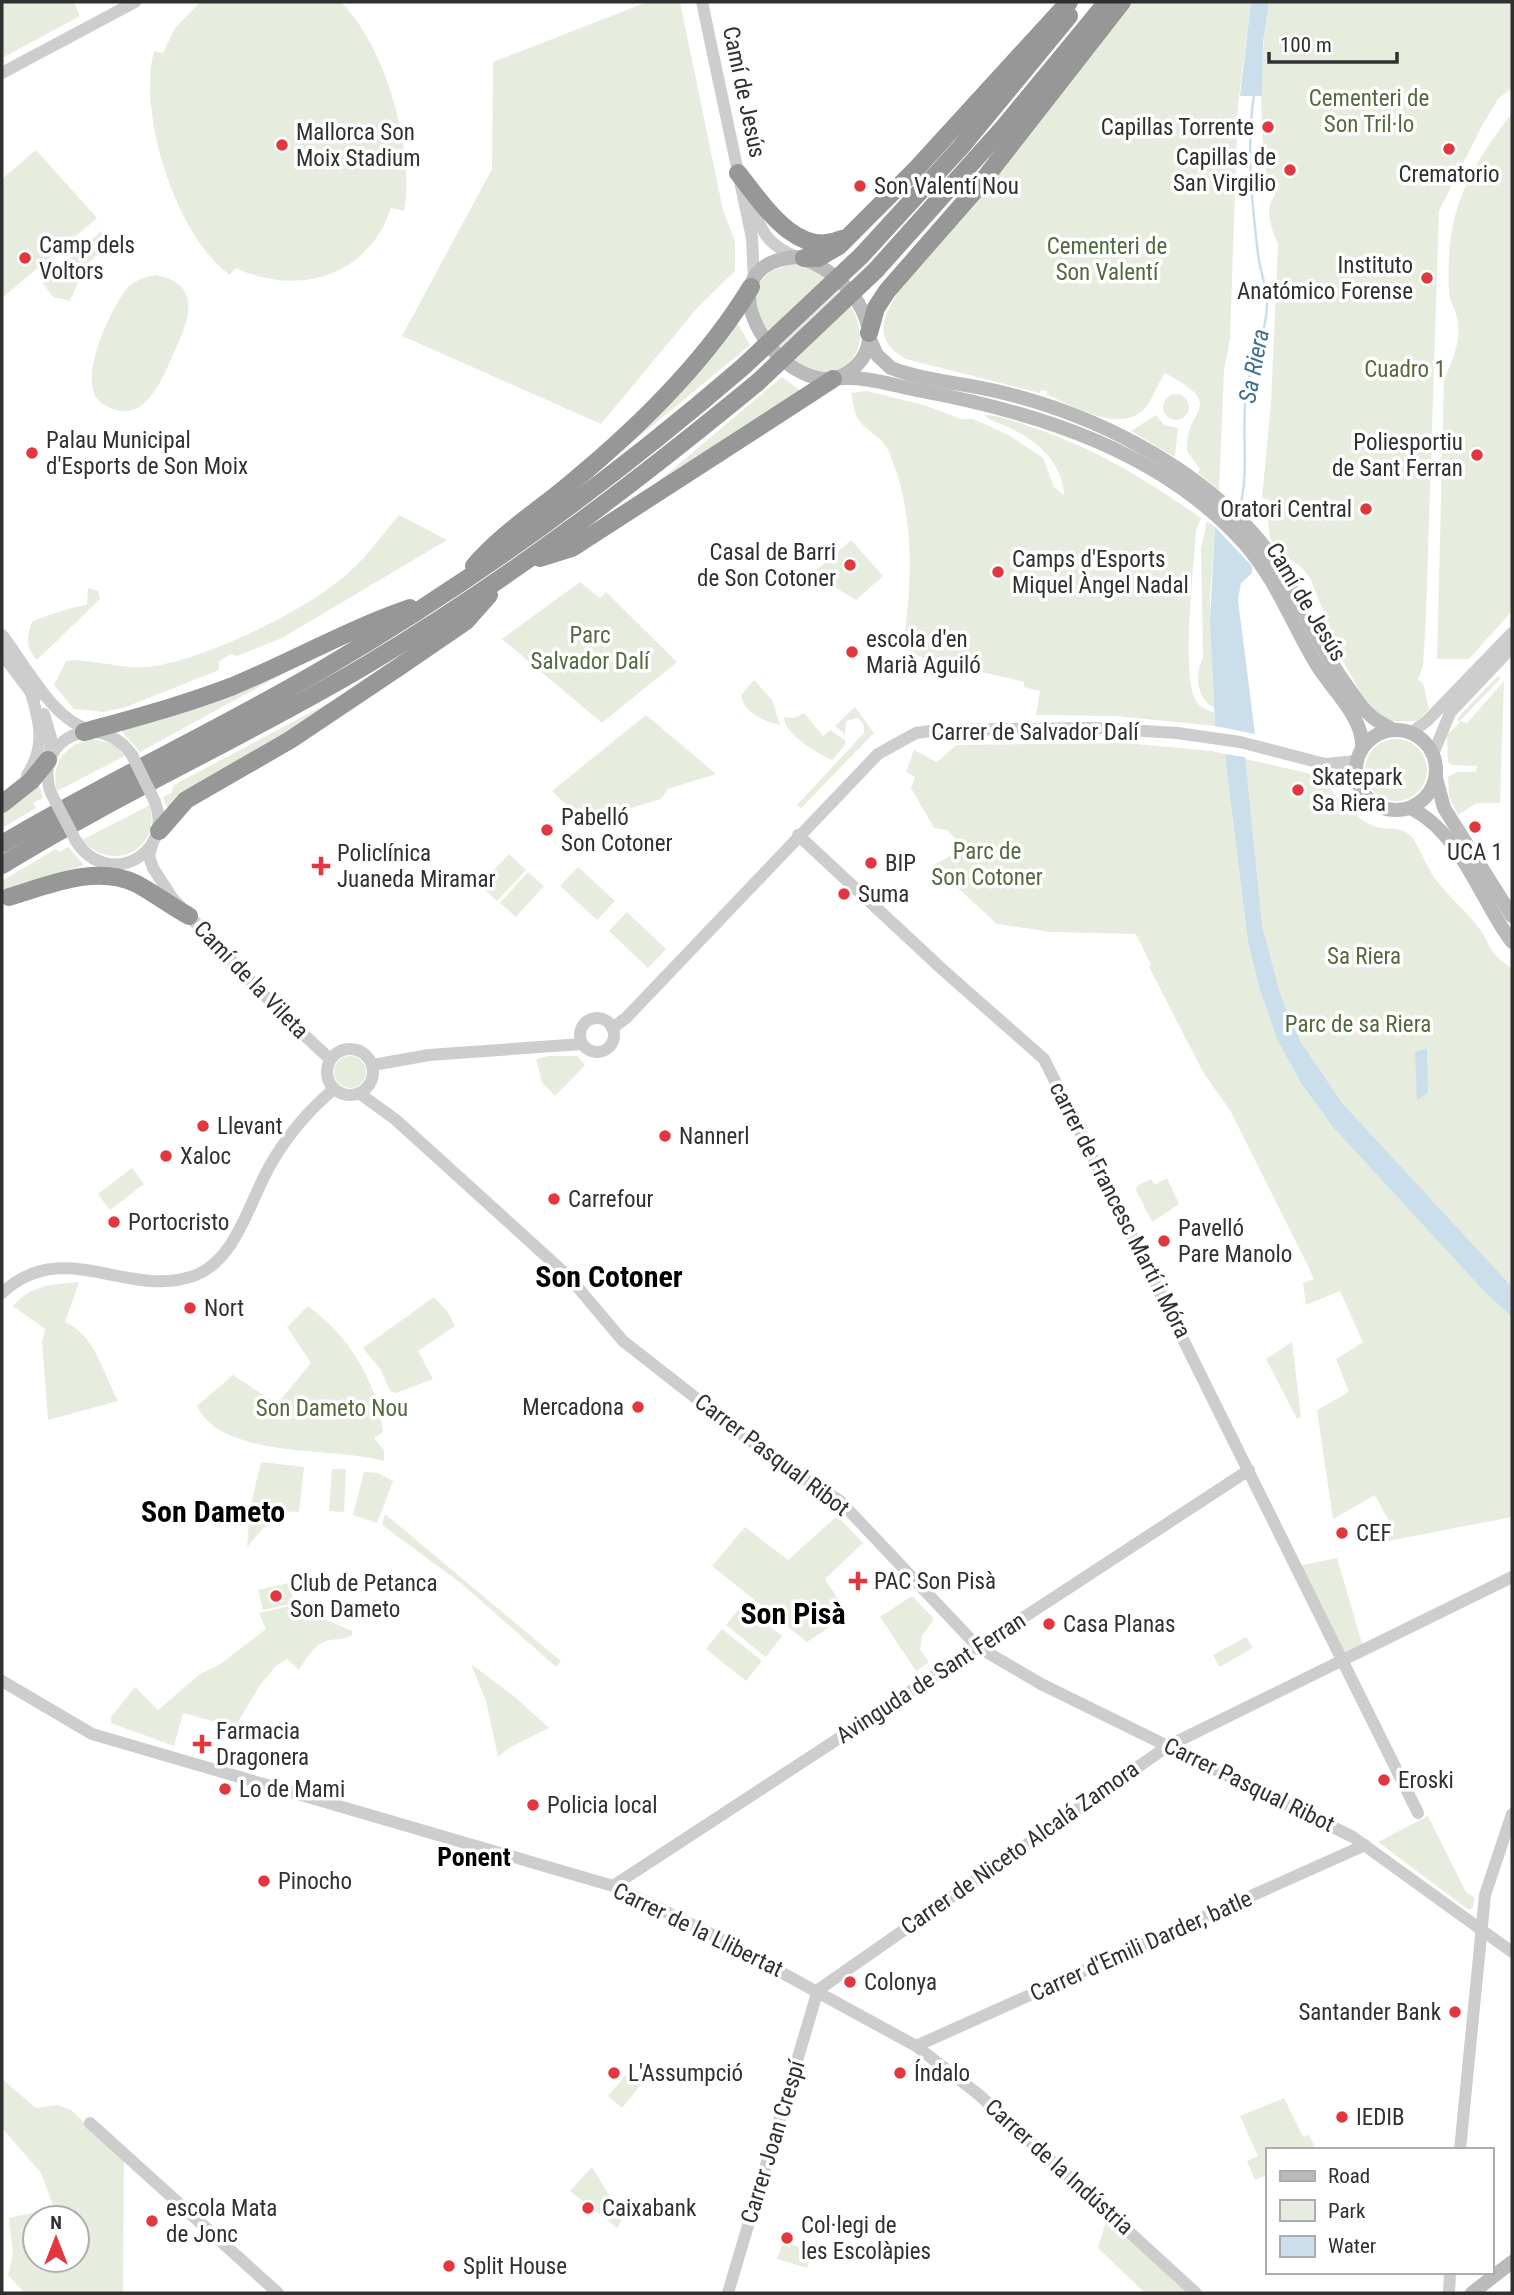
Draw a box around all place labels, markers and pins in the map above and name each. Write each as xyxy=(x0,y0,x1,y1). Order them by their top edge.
place label: Capillas Torrente xyxy=(1101,114,1254,141)
place label: Mallorca Son Moix Stadium xyxy=(296,119,420,172)
marker: Capillas Torrente xyxy=(1260,119,1276,135)
marker: Mallorca Son Moix Stadium xyxy=(274,137,290,153)
marker: Crematorio xyxy=(1441,141,1457,157)
place label: Capillas de San Virgilio xyxy=(1173,144,1276,197)
place label: Crematorio xyxy=(1399,161,1499,188)
marker: Capillas de San Virgilio xyxy=(1282,162,1298,178)
place label: Son Valentí Nou xyxy=(874,173,1019,200)
marker: Son Valentí Nou xyxy=(852,178,868,194)
place label: Camp dels Voltors xyxy=(39,232,135,285)
marker: Camp dels Voltors xyxy=(17,250,33,266)
place label: Instituto Anatómico Forense xyxy=(1237,252,1413,305)
marker: Instituto Anatómico Forense xyxy=(1419,270,1435,286)
place label: Palau Municipal d'Esports de Son Moix xyxy=(46,427,248,480)
place label: Poliesportiu de Sant Ferran xyxy=(1332,429,1463,482)
marker: Palau Municipal d'Esports de Son Moix xyxy=(24,445,40,461)
marker: Poliesportiu de Sant Ferran xyxy=(1469,447,1485,463)
place label: Oratori Central xyxy=(1220,496,1352,523)
marker: Oratori Central xyxy=(1358,501,1374,517)
place label: Casal de Barri de Son Cotoner xyxy=(697,539,836,592)
place label: Camps d'Esports Miquel Àngel Nadal xyxy=(1012,546,1189,599)
marker: Casal de Barri de Son Cotoner xyxy=(842,557,858,573)
marker: Camps d'Esports Miquel Àngel Nadal xyxy=(990,564,1006,580)
place label: escola d'en Marià Aguiló xyxy=(866,626,981,679)
marker: escola d'en Marià Aguiló xyxy=(844,644,860,660)
place label: Skatepark Sa Riera xyxy=(1312,764,1403,817)
marker: Skatepark Sa Riera xyxy=(1290,782,1306,798)
place label: Pabelló Son Cotoner xyxy=(561,804,673,857)
marker: UCA 1 xyxy=(1467,819,1483,835)
marker: Pabelló Son Cotoner xyxy=(539,822,555,838)
place label: UCA 1 xyxy=(1447,839,1503,866)
place label: Policlínica Juaneda Miramar xyxy=(337,840,495,893)
place label: BIP xyxy=(885,850,916,877)
marker: BIP xyxy=(863,855,879,871)
marker: Policlínica Juaneda Miramar xyxy=(311,856,331,876)
place label: Suma xyxy=(858,881,909,908)
marker: Suma xyxy=(836,886,852,902)
place label: Llevant xyxy=(217,1113,283,1140)
marker: Llevant xyxy=(195,1118,211,1134)
place label: Nannerl xyxy=(679,1123,750,1150)
marker: Nannerl xyxy=(657,1128,673,1144)
place label: Xaloc xyxy=(180,1143,231,1170)
marker: Xaloc xyxy=(158,1148,174,1164)
place label: Carrefour xyxy=(568,1186,654,1213)
marker: Carrefour xyxy=(546,1191,562,1207)
place label: Portocristo xyxy=(128,1209,229,1236)
marker: Portocristo xyxy=(106,1214,122,1230)
place label: Pavelló Pare Manolo xyxy=(1178,1215,1292,1268)
marker: Pavelló Pare Manolo xyxy=(1156,1233,1172,1249)
place label: Nort xyxy=(204,1295,244,1322)
marker: Nort xyxy=(182,1300,198,1316)
place label: Mercadona xyxy=(522,1394,624,1421)
marker: Mercadona xyxy=(630,1399,646,1415)
place label: CEF xyxy=(1356,1520,1392,1547)
marker: CEF xyxy=(1334,1525,1350,1541)
place label: PAC Son Pisà xyxy=(874,1568,996,1595)
place label: Club de Petanca Son Dameto xyxy=(290,1570,438,1623)
marker: PAC Son Pisà xyxy=(848,1571,868,1591)
marker: Club de Petanca Son Dameto xyxy=(268,1588,284,1604)
place label: Casa Planas xyxy=(1063,1611,1176,1638)
marker: Casa Planas xyxy=(1041,1616,1057,1632)
place label: Farmacia Dragonera xyxy=(216,1718,309,1771)
marker: Farmacia Dragonera xyxy=(194,1736,210,1752)
place label: Eroski xyxy=(1398,1767,1454,1794)
marker: Eroski xyxy=(1376,1772,1392,1788)
place label: Lo de Mami xyxy=(239,1776,345,1803)
marker: Lo de Mami xyxy=(217,1781,233,1797)
place label: Policia local xyxy=(547,1792,658,1819)
marker: Policia local xyxy=(525,1797,541,1813)
place label: Pinocho xyxy=(278,1868,352,1895)
marker: Pinocho xyxy=(256,1873,272,1889)
place label: Colonya xyxy=(864,1969,937,1996)
marker: Colonya xyxy=(842,1974,858,1990)
place label: Santander Bank xyxy=(1298,1999,1442,2026)
marker: Santander Bank xyxy=(1447,2004,1463,2020)
place label: Índalo xyxy=(914,2059,970,2087)
place label: L'Assumpció xyxy=(628,2060,743,2087)
marker: L'Assumpció xyxy=(606,2065,622,2081)
marker: Índalo xyxy=(892,2065,908,2081)
place label: IEDIB xyxy=(1356,2104,1405,2131)
marker: IEDIB xyxy=(1334,2109,1350,2125)
place label: escola Mata de Jonc xyxy=(166,2195,277,2248)
place label: Caixabank xyxy=(602,2195,697,2222)
marker: Caixabank xyxy=(580,2200,596,2216)
place label: Col·legi de les Escolàpies xyxy=(801,2212,931,2265)
marker: escola Mata de Jonc xyxy=(144,2213,160,2229)
marker: Col·legi de les Escolàpies xyxy=(779,2230,795,2246)
place label: Split House xyxy=(463,2253,567,2280)
marker: Split House xyxy=(441,2258,457,2274)

